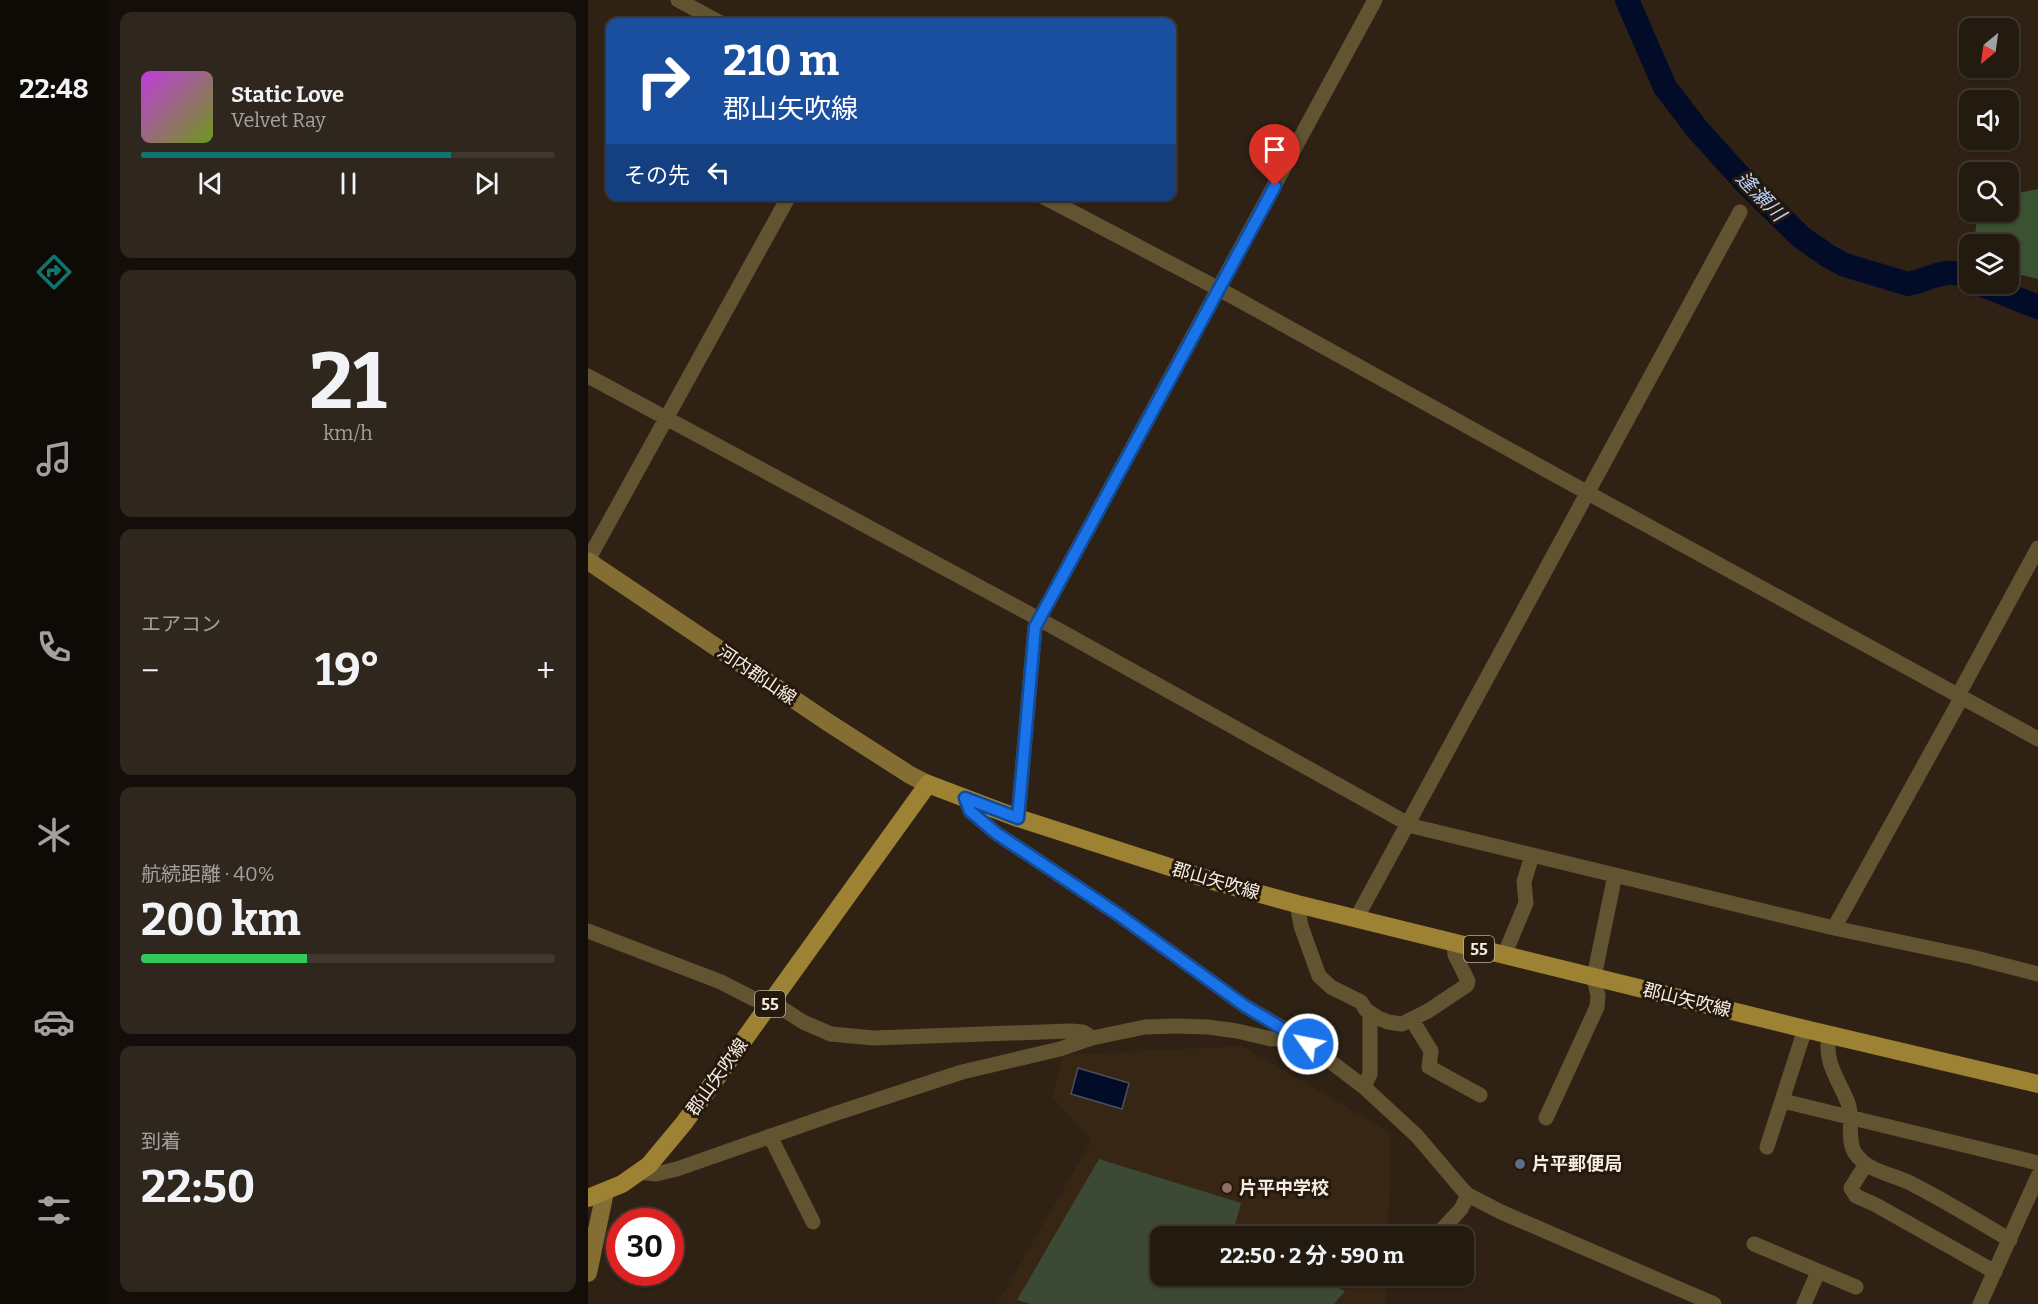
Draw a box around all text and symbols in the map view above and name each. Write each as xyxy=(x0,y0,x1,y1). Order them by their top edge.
north arrow xyxy=(1959,18,2019,78)
map controls xyxy=(1959,18,2019,294)
text: 210 m xyxy=(723,36,839,86)
icon: right xyxy=(624,42,702,120)
text: 22:48 xyxy=(19,73,89,105)
text: Static Love xyxy=(231,81,344,108)
button: sound xyxy=(1959,90,2019,150)
text: 郡山矢吹線 xyxy=(723,93,858,125)
text: Velvet Ray xyxy=(231,108,326,132)
pin xyxy=(1249,124,1300,186)
icon: arrive xyxy=(1258,133,1291,166)
icon: left xyxy=(702,156,735,189)
text: その先 xyxy=(624,162,690,189)
button: search xyxy=(1959,162,2019,222)
water label: 逢瀬川 xyxy=(1732,166,1792,227)
icon: previous xyxy=(194,167,227,200)
icon: pause xyxy=(332,167,365,200)
icon: next xyxy=(470,167,503,200)
button: layers xyxy=(1959,234,2019,294)
icon: directions xyxy=(33,251,75,293)
text: 21 xyxy=(309,335,387,429)
text: km/h xyxy=(323,421,373,445)
icon: music xyxy=(33,438,75,480)
text: エアコン xyxy=(141,612,221,636)
icon: phone xyxy=(33,626,75,668)
street label: 河内郡山線 xyxy=(714,641,800,709)
text: 19° xyxy=(315,643,380,697)
text: − xyxy=(141,651,159,691)
text: + xyxy=(536,651,555,691)
icon: climate xyxy=(33,814,75,856)
street label: 郡山矢吹線 xyxy=(1170,858,1262,904)
text: 航続距離 · 40% xyxy=(141,862,275,886)
text: 200 km xyxy=(141,893,301,947)
road number: 55 xyxy=(1464,936,1494,962)
street label: 郡山矢吹線 xyxy=(1641,978,1733,1022)
road number: 55 xyxy=(755,991,785,1017)
icon: car xyxy=(33,1001,75,1043)
position arrow xyxy=(1276,1012,1340,1076)
street label: 郡山矢吹線 xyxy=(682,1034,752,1120)
text: 到着 xyxy=(141,1129,181,1153)
place label: 片平郵便局 xyxy=(1532,1153,1622,1175)
marker: 片平郵便局 xyxy=(1513,1157,1527,1171)
text: 22:50 xyxy=(141,1160,255,1214)
place label: 片平中学校 xyxy=(1239,1177,1329,1199)
marker: 片平中学校 xyxy=(1220,1181,1234,1195)
icon: filters xyxy=(33,1189,75,1231)
speed limit sign: 30 xyxy=(606,1208,684,1286)
text: 22:50 · 2 分 · 590 m xyxy=(1220,1242,1404,1269)

